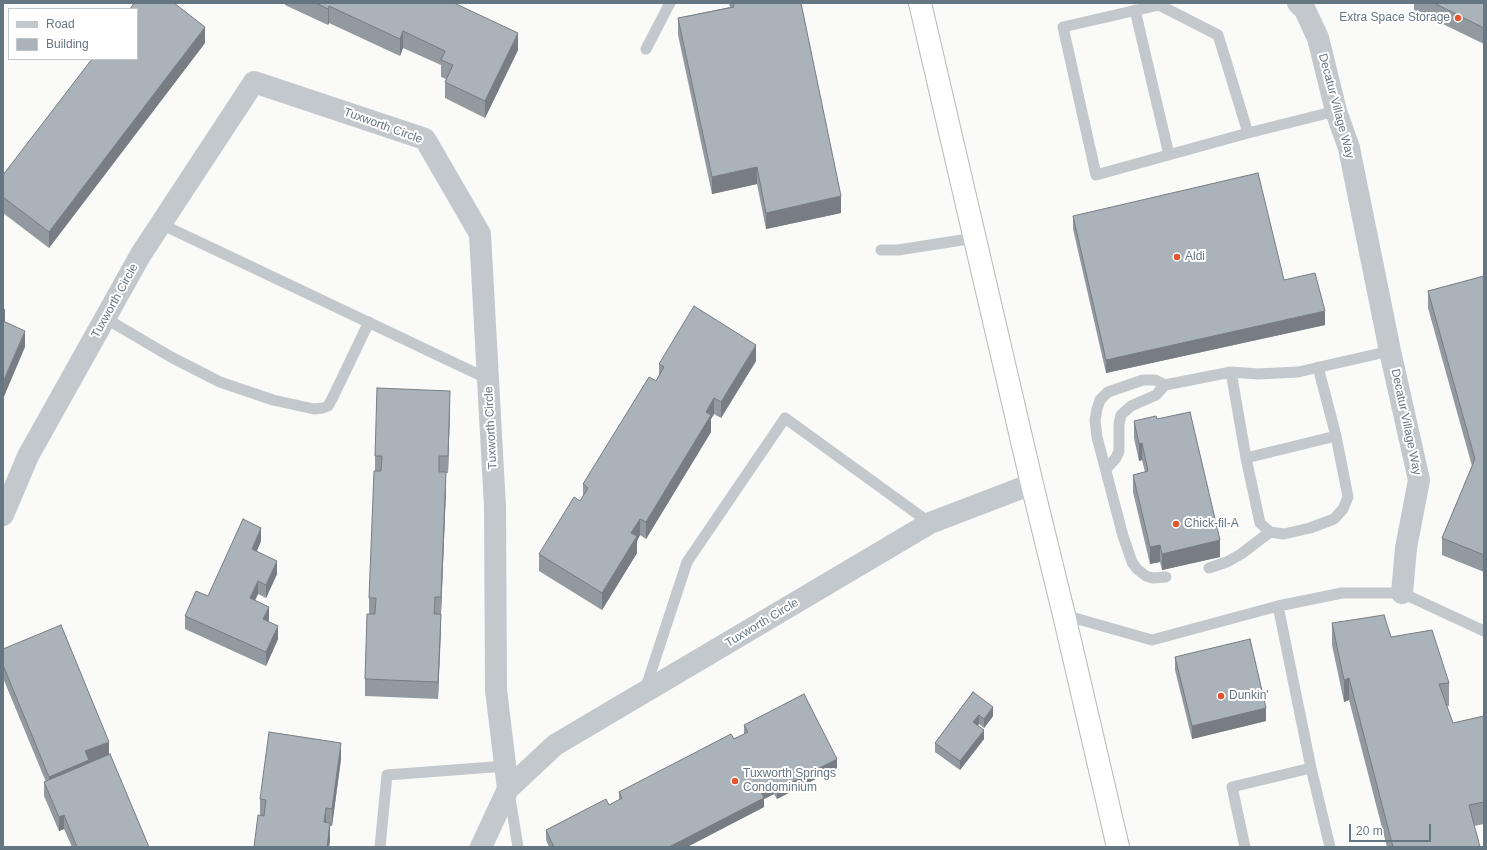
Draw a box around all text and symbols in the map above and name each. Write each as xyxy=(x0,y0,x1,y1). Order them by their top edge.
legend xyxy=(8,8,138,60)
place label: Extra Space Storage xyxy=(1339,11,1450,25)
marker: Extra Space Storage xyxy=(1453,13,1463,23)
text: Road xyxy=(46,17,75,31)
text: Building xyxy=(46,37,89,51)
street label: Decatur Village Way xyxy=(1315,52,1357,160)
street label: Tuxworth Circle xyxy=(342,105,424,147)
place label: Aldi xyxy=(1185,250,1205,264)
marker: Aldi xyxy=(1172,252,1182,262)
street label: Tuxworth Circle xyxy=(89,261,141,341)
street label: Decatur Village Way xyxy=(1388,368,1424,476)
street label: Tuxworth Circle xyxy=(482,386,500,470)
place label: Chick-fil-A xyxy=(1184,517,1239,531)
marker: Chick-fil-A xyxy=(1171,519,1181,529)
street label: Tuxworth Circle xyxy=(723,595,801,651)
place label: Dunkin' xyxy=(1229,689,1269,703)
marker: Dunkin' xyxy=(1216,691,1226,701)
place label: Tuxworth Springs Condominium xyxy=(743,767,836,795)
marker: Tuxworth Springs Condominium xyxy=(730,776,740,786)
scale bar xyxy=(1351,816,1433,842)
text: 20 m xyxy=(1356,824,1383,838)

